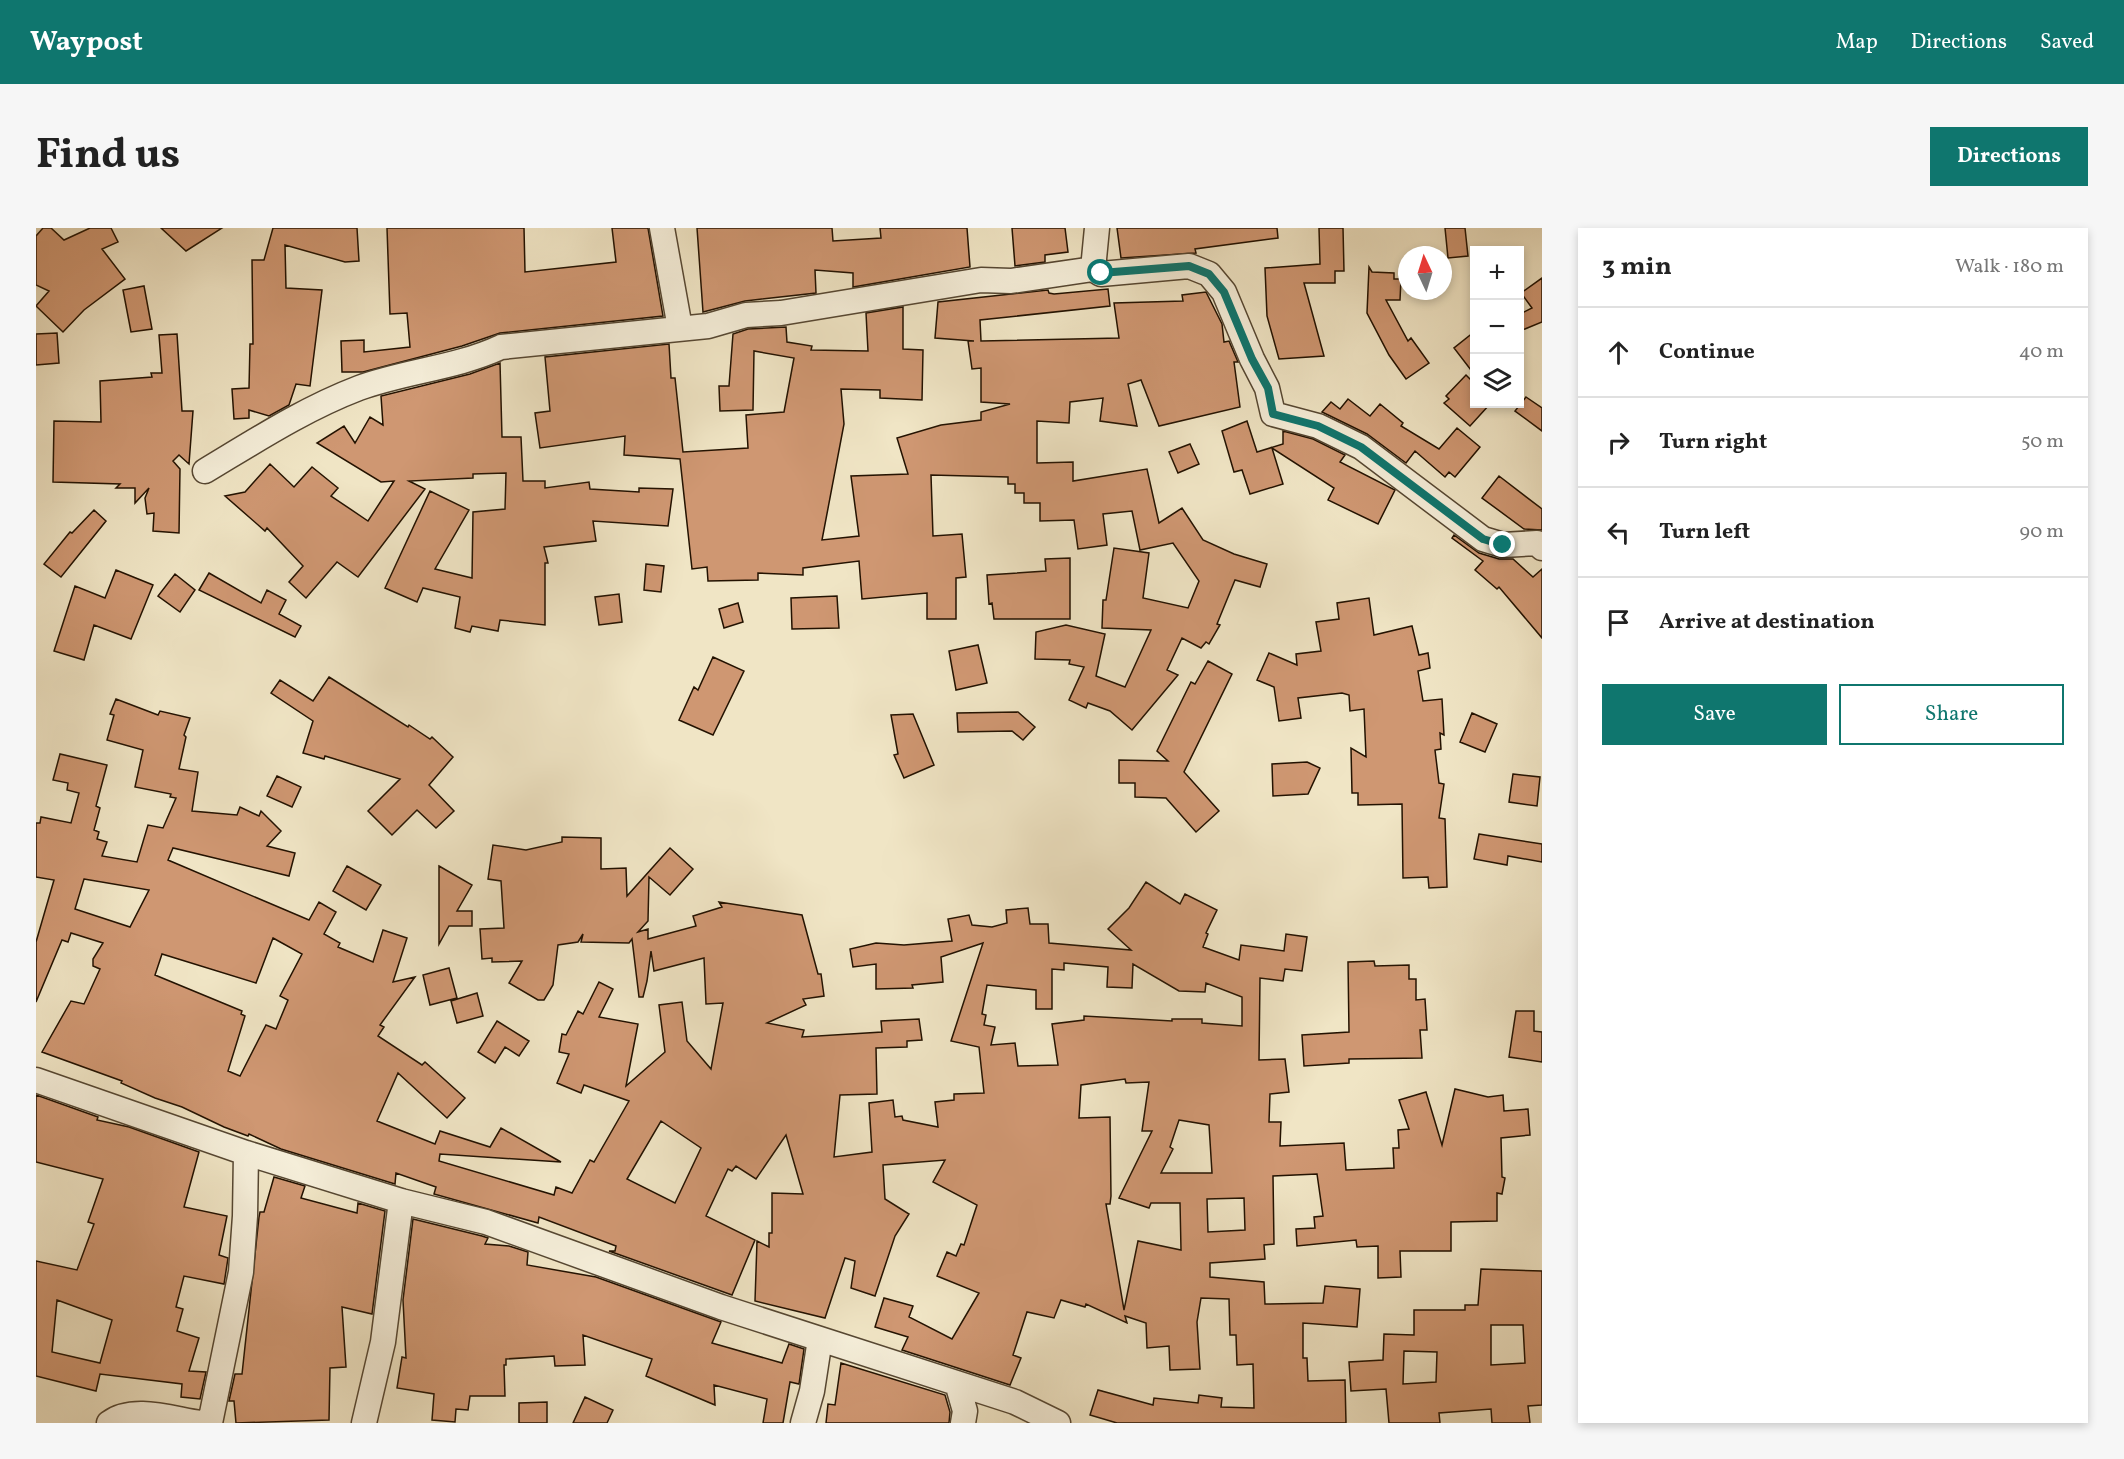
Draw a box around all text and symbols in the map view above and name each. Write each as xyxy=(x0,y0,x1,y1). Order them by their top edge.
text: Waypost xyxy=(30,23,143,62)
text: Map xyxy=(1836,28,1878,57)
text: Directions xyxy=(1911,28,2007,57)
text: Saved xyxy=(2040,28,2094,57)
text: Find us xyxy=(36,127,180,186)
button: Directions xyxy=(1930,127,2088,186)
north arrow xyxy=(1398,246,1452,300)
map controls xyxy=(1470,246,1524,408)
button: + xyxy=(1470,246,1524,300)
text: 3 min xyxy=(1602,249,1672,285)
text: Walk · 180 m xyxy=(1955,253,2064,281)
route start xyxy=(1087,259,1113,285)
button: − xyxy=(1470,300,1524,354)
icon: ahead xyxy=(1602,336,1635,369)
text: Continue xyxy=(1659,337,1755,368)
text: 40 m xyxy=(2019,338,2064,366)
button: layers xyxy=(1470,354,1524,408)
icon: right xyxy=(1602,426,1635,459)
text: Turn right xyxy=(1659,427,1767,458)
text: 50 m xyxy=(2021,428,2064,456)
icon: left xyxy=(1602,516,1635,549)
text: Turn left xyxy=(1659,517,1750,548)
text: 90 m xyxy=(2020,518,2064,546)
route end xyxy=(1489,531,1515,557)
icon: arrive xyxy=(1602,606,1635,639)
text: Arrive at destination xyxy=(1659,607,1875,638)
button: Save xyxy=(1602,684,1827,745)
button: Share xyxy=(1839,684,2064,745)

